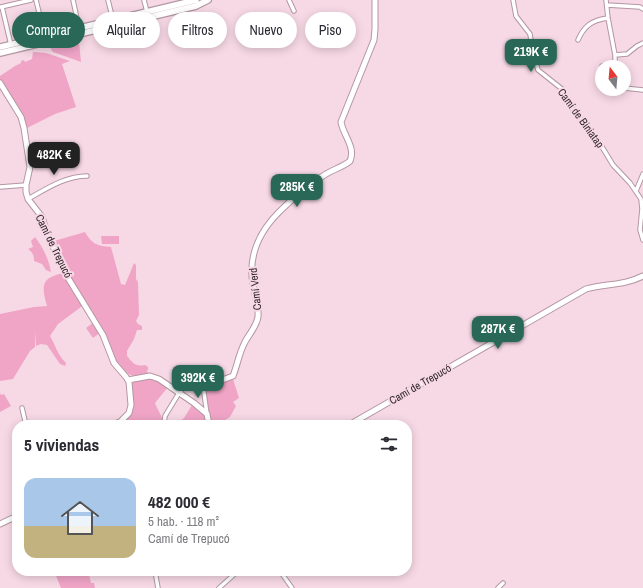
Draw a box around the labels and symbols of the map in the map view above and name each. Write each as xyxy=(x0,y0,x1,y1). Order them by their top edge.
pin: 219K € xyxy=(498,39,564,73)
north arrow xyxy=(595,60,631,96)
street label: Camí de Biniatap xyxy=(555,85,607,151)
pin: 482K € xyxy=(21,142,87,176)
pin: 285K € xyxy=(264,174,330,208)
street label: Camí de Trepucó xyxy=(33,212,75,280)
street label: Camí Verd xyxy=(246,267,264,311)
pin: 287K € xyxy=(465,316,531,350)
street label: Camí de Trepucó xyxy=(387,361,453,407)
pin: 392K € xyxy=(165,365,231,399)

